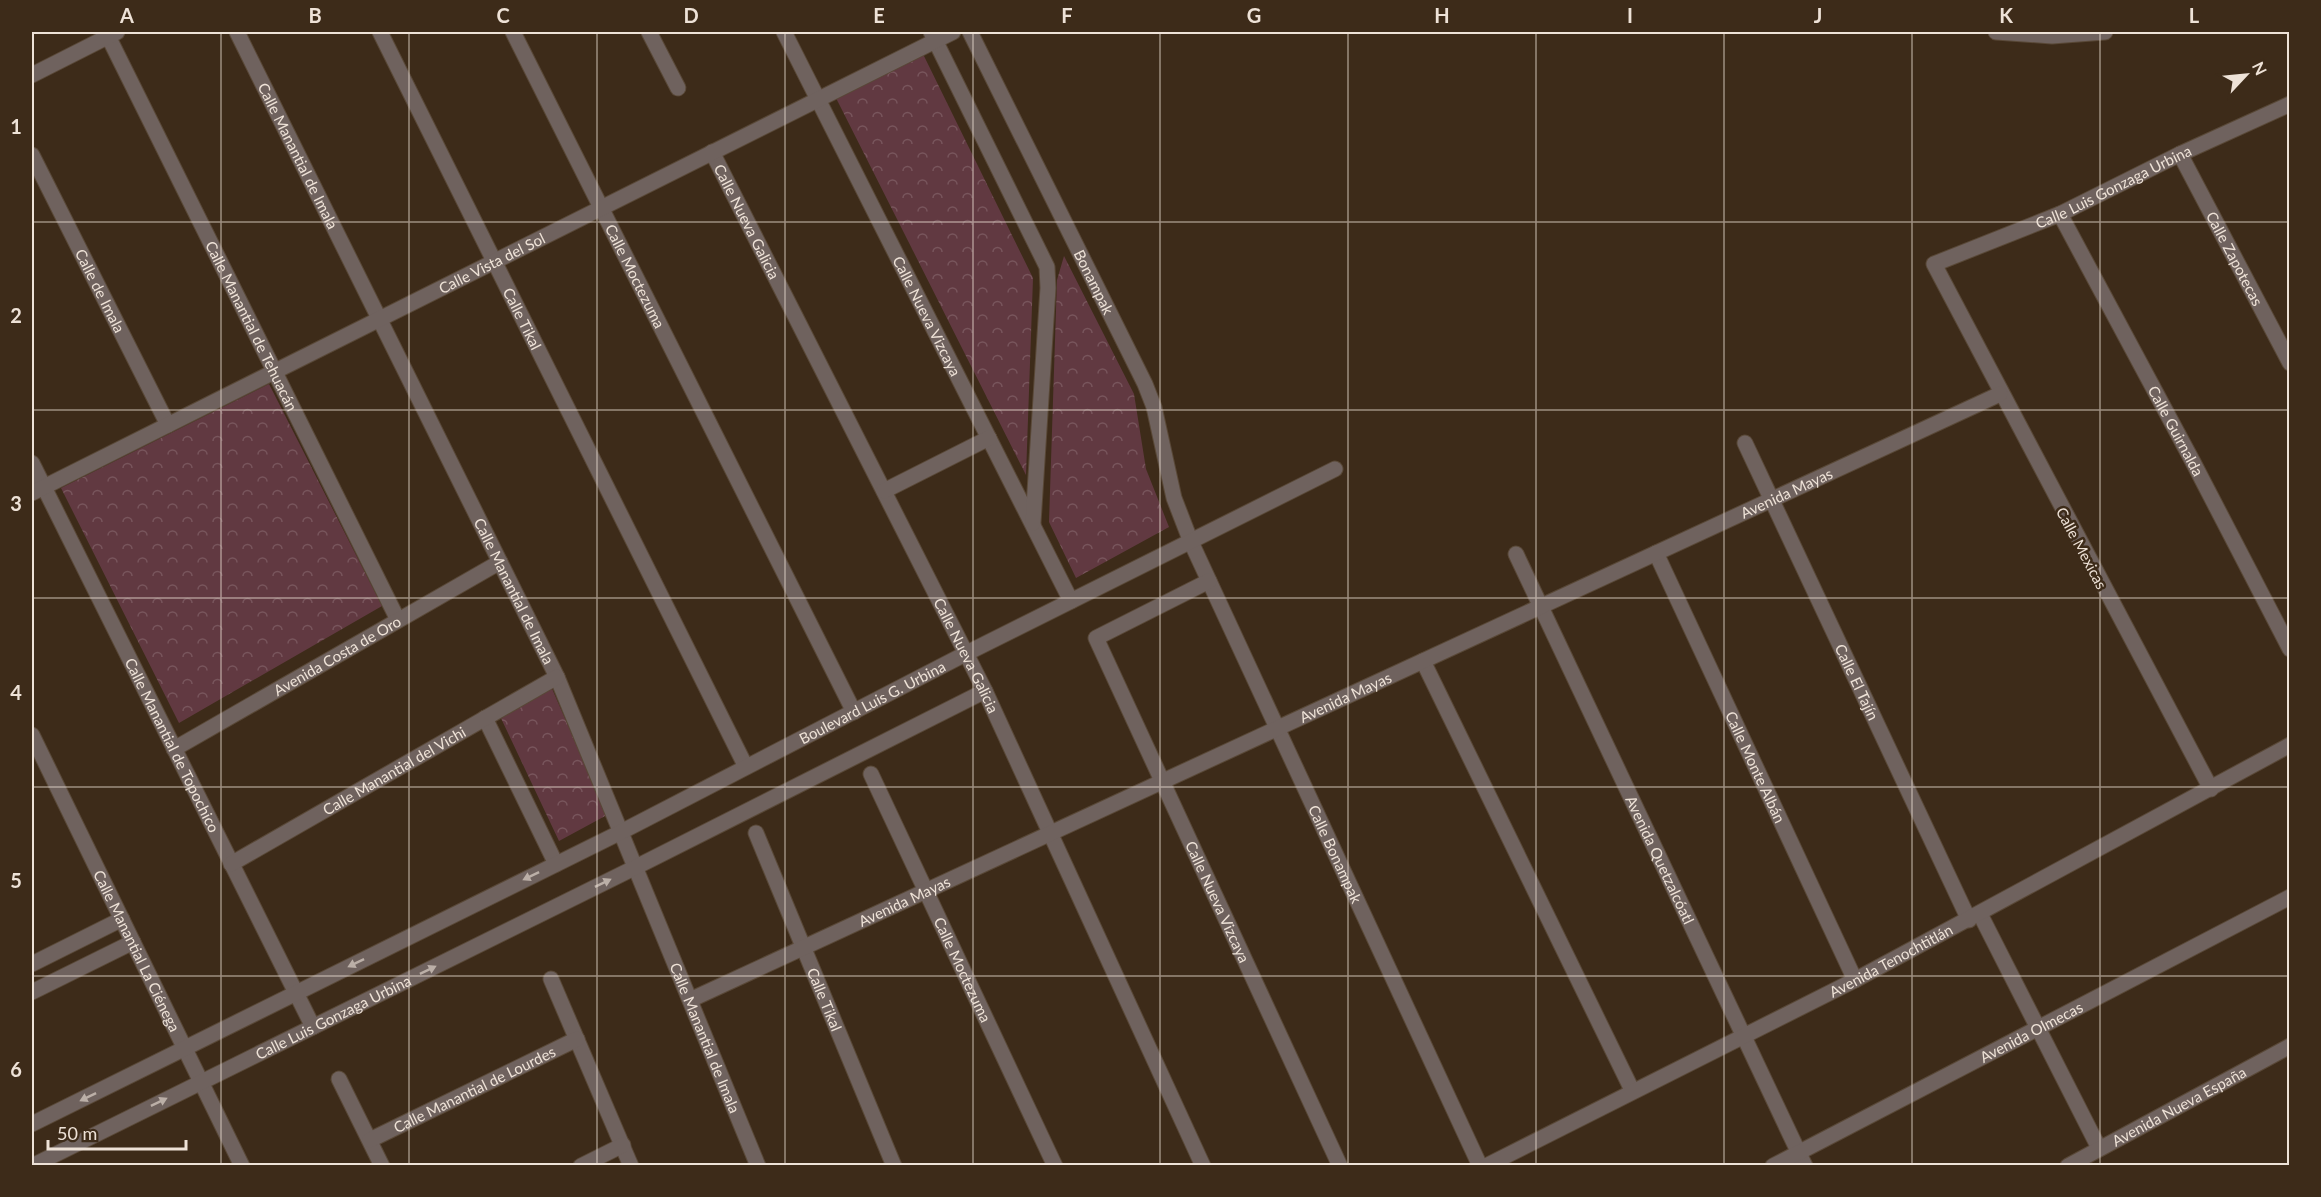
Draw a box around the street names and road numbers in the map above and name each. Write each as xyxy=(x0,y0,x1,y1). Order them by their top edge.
street label: Calle Manantial de Imala xyxy=(255,80,342,232)
street label: Calle Luis Gonzaga Urbina xyxy=(2033,141,2194,232)
street label: Calle Nueva Galicia xyxy=(711,161,784,282)
street label: Calle Zapotecas xyxy=(2203,208,2267,309)
street label: Calle Moctezuma xyxy=(602,221,669,331)
street label: Calle Vista del Sol xyxy=(435,229,548,297)
street label: Calle Manantial de Tehuacán xyxy=(202,238,302,414)
street label: Calle de Imala xyxy=(72,246,129,336)
street label: Bonampak xyxy=(1071,247,1118,317)
street label: Calle Nueva Vizcaya xyxy=(889,253,965,379)
street label: Calle Tikal xyxy=(500,284,546,352)
street label: Calle Guirnalda xyxy=(2145,383,2208,479)
street label: Avenida Mayas xyxy=(1738,464,1835,522)
street label: Calle Mexicas xyxy=(2053,504,2111,592)
street label: Calle Manantial de Imala xyxy=(471,515,558,667)
street label: Calle Nueva Galicia xyxy=(930,595,1003,716)
street label: Avenida Costa de Oro xyxy=(270,612,404,699)
street label: Calle El Tajín xyxy=(1832,641,1883,723)
street label: Calle Manantial de Topochico xyxy=(121,655,223,835)
street label: Boulevard Luis G. Urbina xyxy=(796,657,948,747)
street label: Avenida Mayas xyxy=(1296,668,1394,726)
street label: Calle Monte Albán xyxy=(1722,708,1789,826)
street label: Calle Manantial del Vichi xyxy=(319,722,469,819)
street label: Avenida Quetzalcóatl xyxy=(1622,793,1698,927)
street label: Calle Bonampak xyxy=(1305,802,1366,906)
street label: Calle Nueva Vizcaya xyxy=(1182,838,1254,965)
street label: Calle Manantial La Ciénega xyxy=(90,867,184,1035)
street label: Avenida Mayas xyxy=(855,872,953,930)
street label: Calle Moctezuma xyxy=(930,914,995,1025)
street label: Avenida Tenochtitlán xyxy=(1826,920,1956,1001)
street label: Calle Manantial de Imala xyxy=(666,960,744,1116)
street label: Calle Tikal xyxy=(804,965,846,1034)
street label: Calle Luis Gonzaga Urbina xyxy=(252,971,414,1063)
street label: Avenida Olmecas xyxy=(1977,997,2086,1066)
street label: Calle Manantial de Lourdes xyxy=(390,1042,558,1136)
street label: Avenida Nueva España xyxy=(2109,1063,2249,1150)

